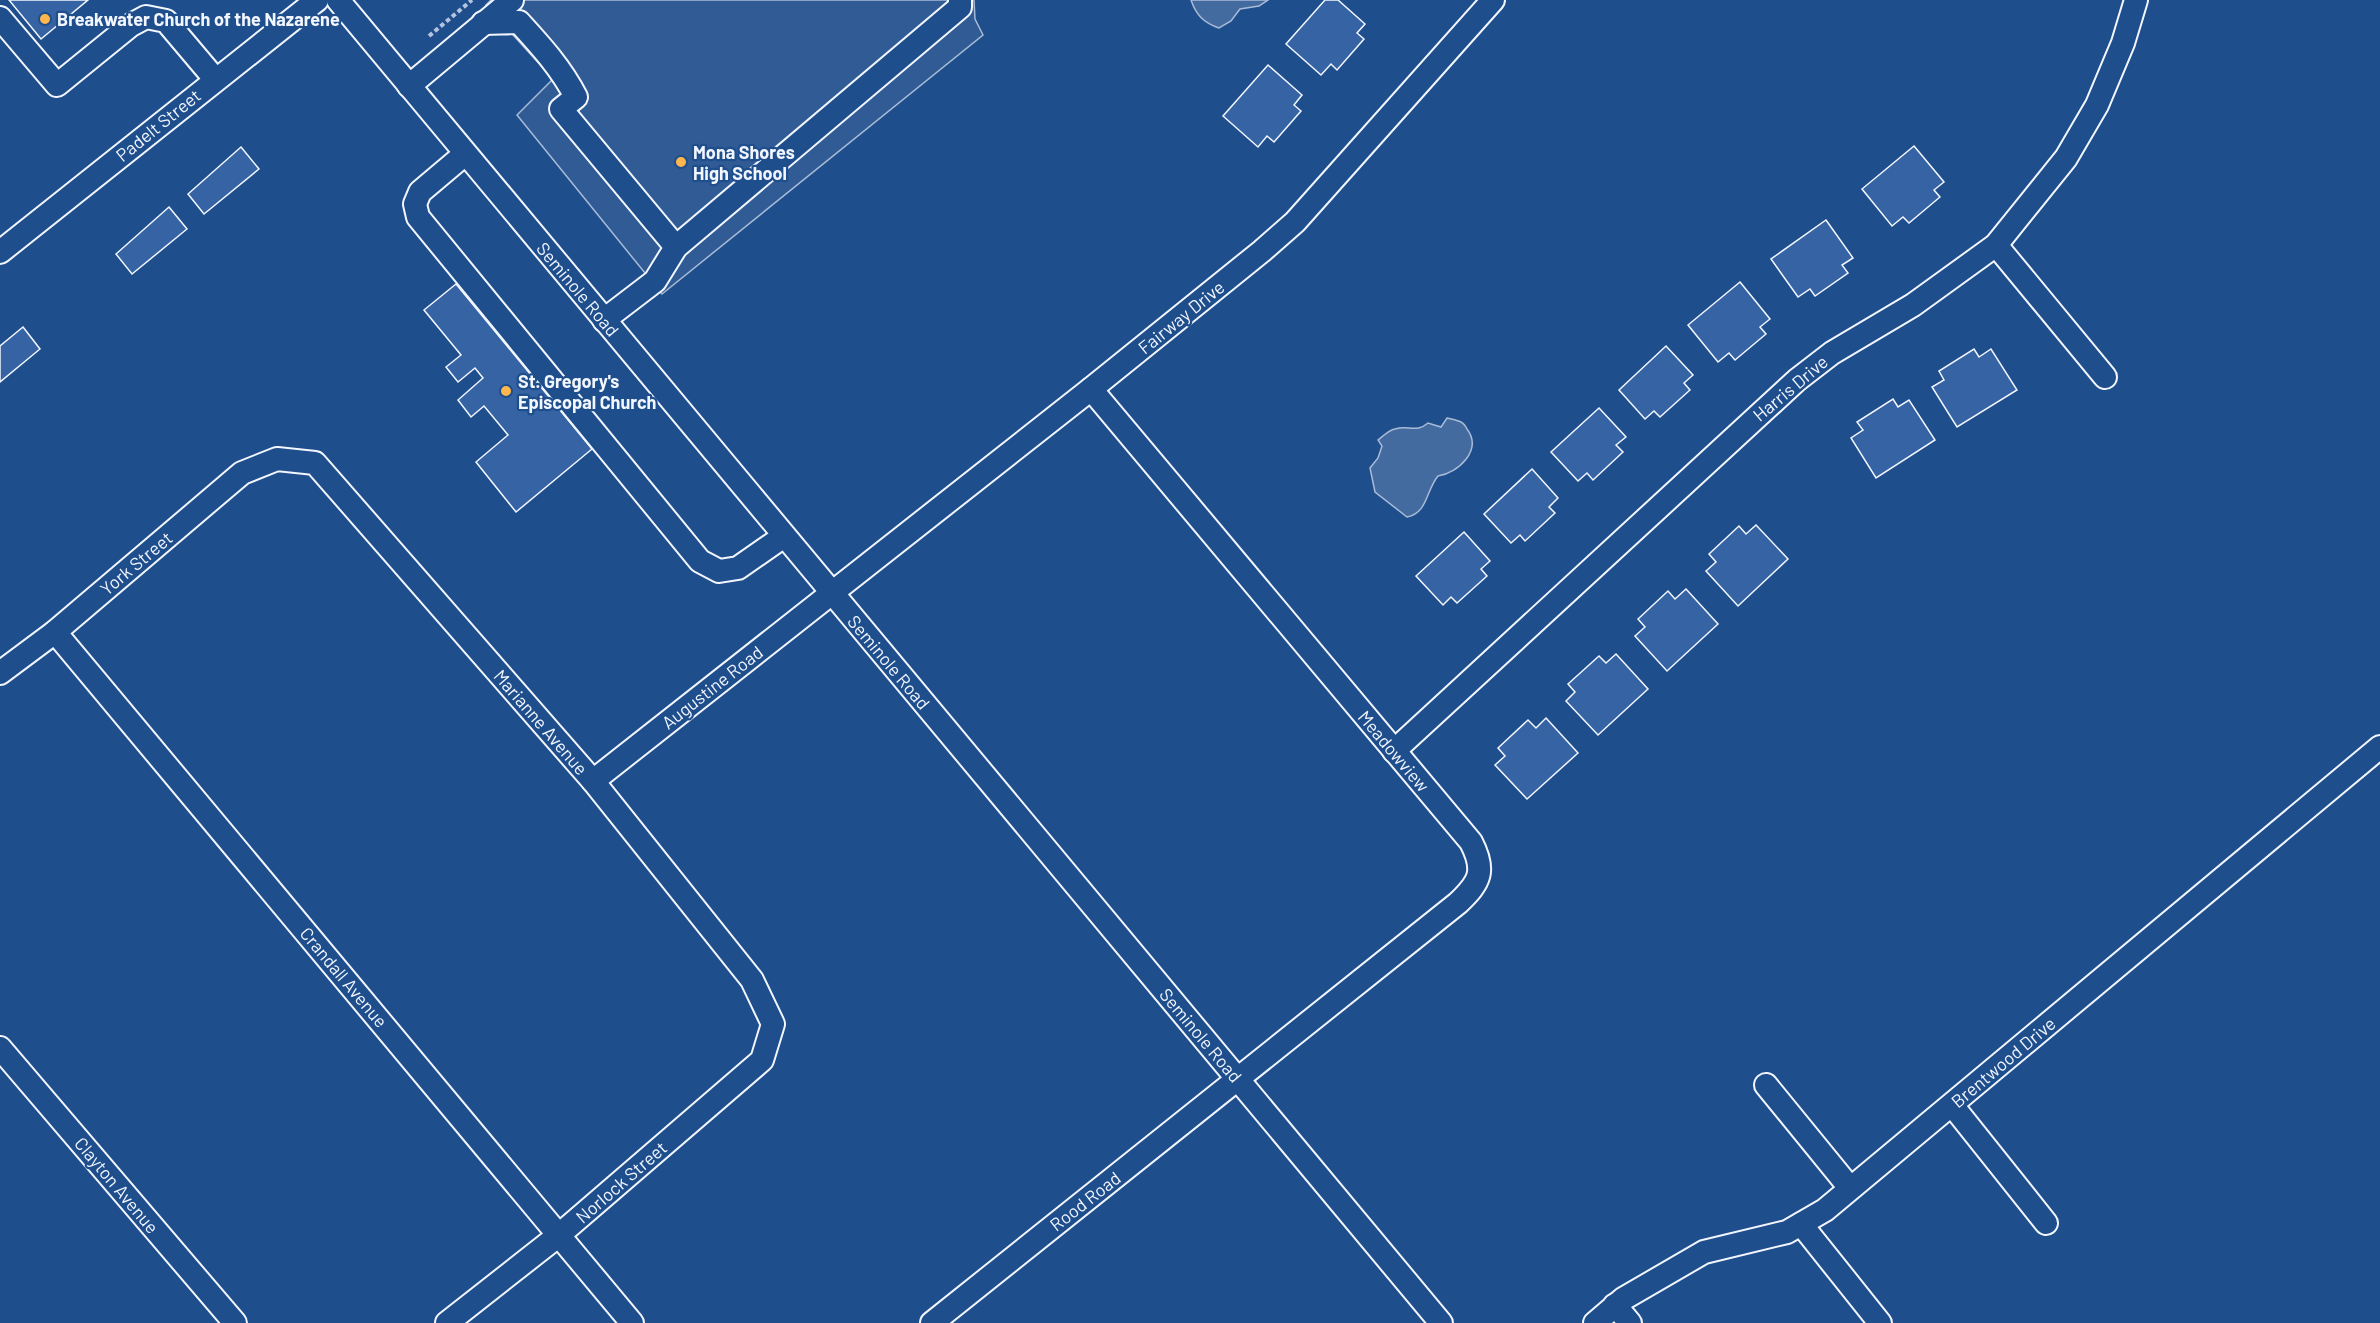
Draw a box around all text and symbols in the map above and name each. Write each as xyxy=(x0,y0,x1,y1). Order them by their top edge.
place label: Breakwater Church of the Nazarene xyxy=(57,8,340,30)
marker: Breakwater Church of the Nazarene xyxy=(38,12,52,26)
street label: Padelt Street xyxy=(111,84,205,166)
place label: Mona Shores High School xyxy=(693,141,795,184)
marker: Mona Shores High School xyxy=(674,155,688,169)
street label: Seminole Road xyxy=(532,237,624,341)
street label: Fairway Drive xyxy=(1134,276,1228,358)
street label: Harris Drive xyxy=(1748,350,1832,426)
place label: St. Gregory's Episcopal Church xyxy=(518,370,656,413)
marker: St. Gregory's Episcopal Church xyxy=(499,384,513,398)
street label: York Street xyxy=(96,527,176,599)
street label: Seminole Road xyxy=(843,610,935,714)
street label: Augustine Road xyxy=(657,641,767,733)
street label: Marianne Avenue xyxy=(489,665,593,779)
street label: Meadowview xyxy=(1354,706,1434,796)
street label: Crandall Avenue xyxy=(296,922,392,1032)
street label: Seminole Road xyxy=(1155,983,1247,1087)
street label: Brentwood Drive xyxy=(1946,1012,2060,1112)
street label: Clayton Avenue xyxy=(70,1132,164,1238)
street label: Norlock Street xyxy=(571,1136,671,1228)
street label: Rood Road xyxy=(1045,1167,1125,1235)

